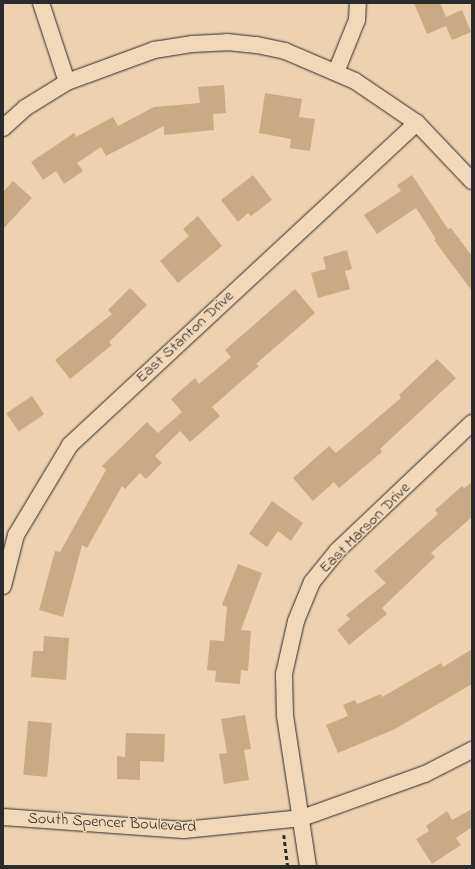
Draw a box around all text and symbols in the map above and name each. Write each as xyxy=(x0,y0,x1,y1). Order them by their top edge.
street label: East Stanton Drive xyxy=(132,287,238,387)
street label: East Marson Drive xyxy=(315,478,415,578)
street label: South Spencer Boulevard xyxy=(27,809,197,837)

